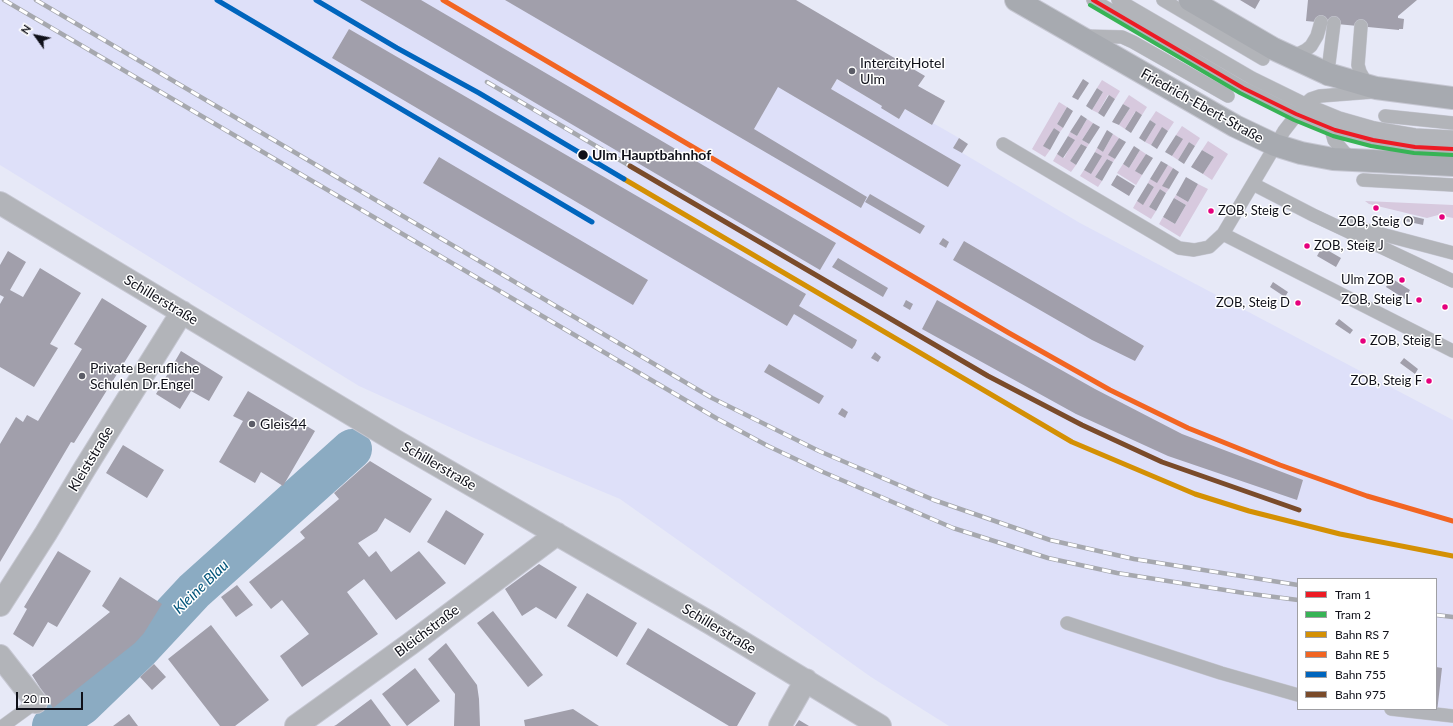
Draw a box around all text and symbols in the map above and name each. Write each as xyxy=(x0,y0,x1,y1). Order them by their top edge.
north arrow xyxy=(16,16,56,56)
text: N xyxy=(18,22,33,36)
place label: IntercityHotel Ulm xyxy=(860,55,945,88)
street label: Friedrich-Ebert-Straße xyxy=(1138,65,1266,147)
marker: IntercityHotel Ulm xyxy=(847,66,857,76)
place label: Ulm Hauptbahnhof xyxy=(592,147,711,163)
marker: Ulm Hauptbahnhof xyxy=(576,148,590,162)
place label: ZOB, Steig C xyxy=(1218,203,1291,219)
marker: ZOB, Steig O xyxy=(1371,203,1381,213)
marker: ZOB, Steig C xyxy=(1206,206,1216,216)
unlabelled marker xyxy=(1437,212,1447,222)
place label: ZOB, Steig O xyxy=(1339,214,1413,230)
place label: ZOB, Steig J xyxy=(1314,238,1384,254)
marker: ZOB, Steig J xyxy=(1302,241,1312,251)
street label: Schillerstraße xyxy=(121,271,201,329)
place label: Ulm ZOB xyxy=(1341,272,1394,288)
marker: Ulm ZOB xyxy=(1397,275,1407,285)
place label: ZOB, Steig L xyxy=(1341,292,1412,308)
place label: ZOB, Steig D xyxy=(1216,295,1290,311)
marker: ZOB, Steig L xyxy=(1414,295,1424,305)
marker: ZOB, Steig D xyxy=(1293,298,1303,308)
unlabelled marker xyxy=(1440,302,1450,312)
place label: ZOB, Steig E xyxy=(1370,333,1442,349)
marker: ZOB, Steig E xyxy=(1358,336,1368,346)
place label: Private Berufliche Schulen Dr.Engel xyxy=(90,360,199,392)
marker: Private Berufliche Schulen Dr.Engel xyxy=(77,371,87,381)
place label: ZOB, Steig F xyxy=(1350,373,1422,389)
marker: ZOB, Steig F xyxy=(1424,376,1434,386)
place label: Gleis44 xyxy=(260,416,307,432)
marker: Gleis44 xyxy=(247,419,257,429)
street label: Kleiststraße xyxy=(65,423,117,495)
street label: Schillerstraße xyxy=(399,438,479,494)
water label: Kleine Blau xyxy=(170,556,232,618)
legend xyxy=(1297,578,1437,710)
text: Tram 1 xyxy=(1335,587,1371,602)
street label: Schillerstraße xyxy=(679,600,759,658)
street label: Bleichstraße xyxy=(392,601,462,661)
text: Tram 2 xyxy=(1335,607,1371,622)
text: Bahn RS 7 xyxy=(1335,627,1389,642)
text: Bahn RE 5 xyxy=(1335,647,1390,662)
text: Bahn 755 xyxy=(1335,667,1386,682)
scale bar xyxy=(18,684,85,710)
text: Bahn 975 xyxy=(1335,687,1386,702)
text: 20 m xyxy=(23,691,50,706)

